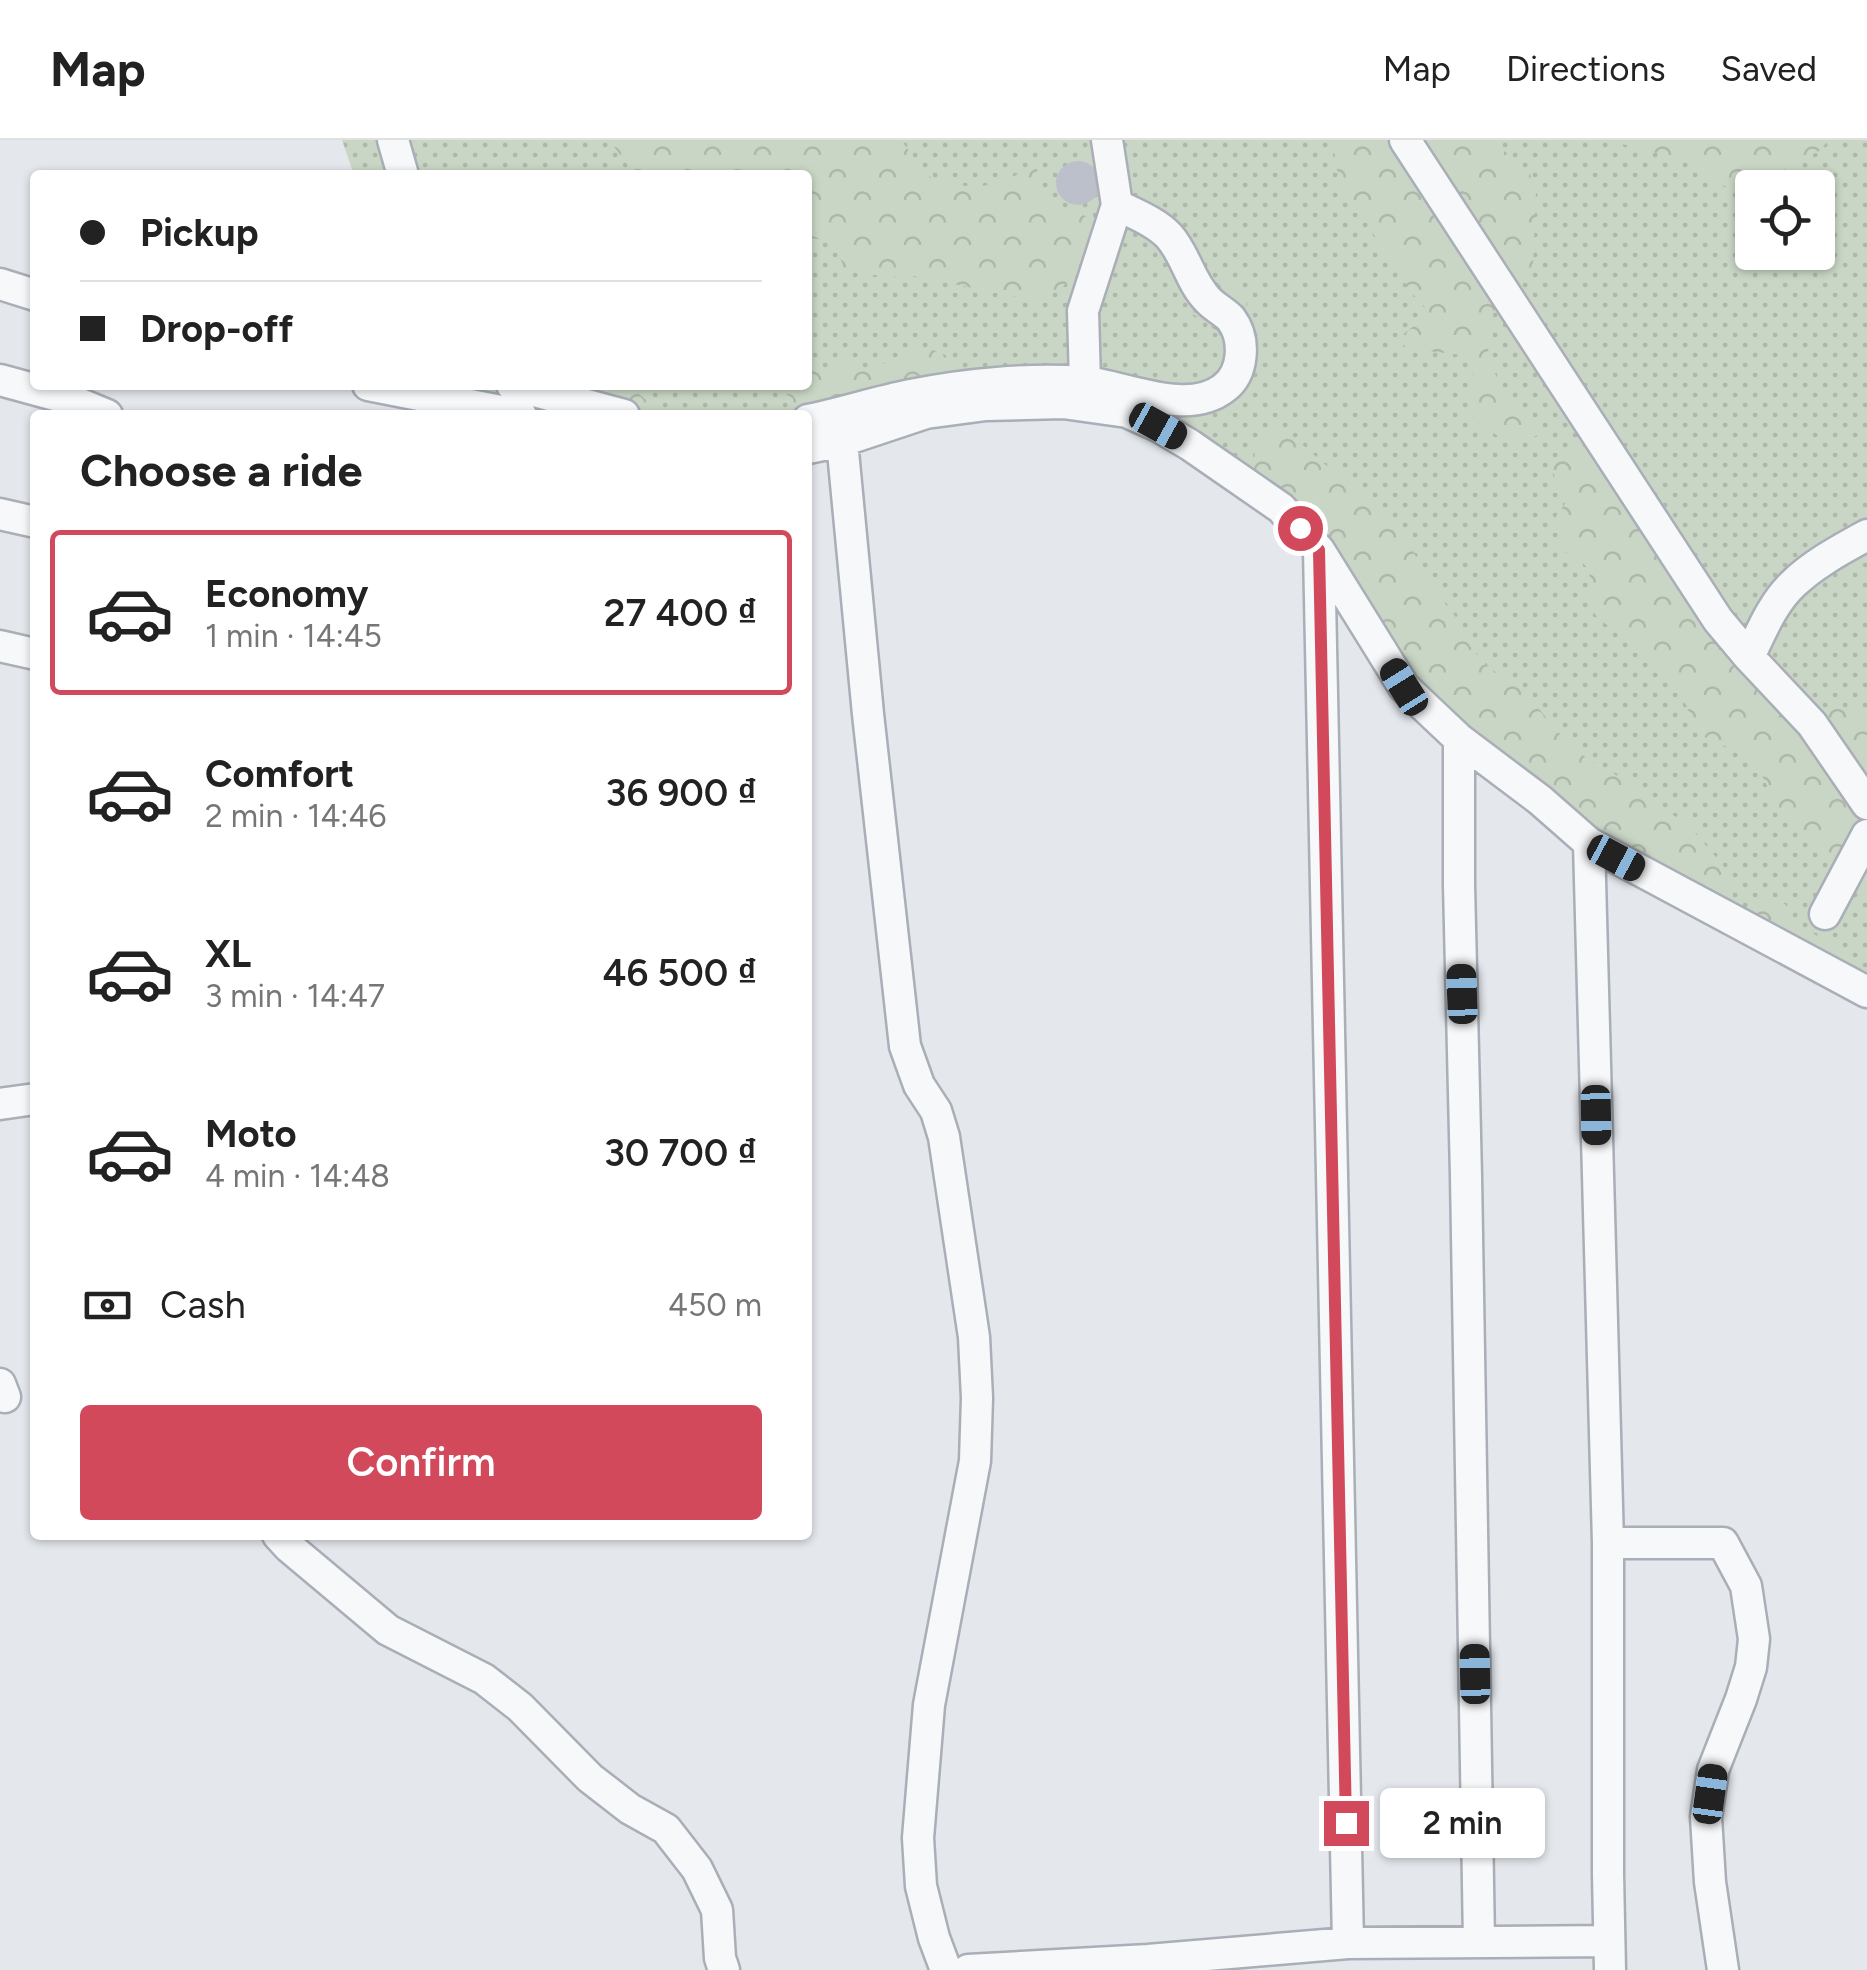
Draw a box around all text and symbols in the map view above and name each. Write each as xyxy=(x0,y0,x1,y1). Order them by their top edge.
text: Map xyxy=(50,40,146,98)
text: Map xyxy=(1383,48,1451,90)
text: Directions xyxy=(1506,48,1666,90)
text: Saved xyxy=(1721,48,1817,90)
map controls xyxy=(1735,170,1835,270)
button: locate xyxy=(1735,170,1835,270)
text: Pickup xyxy=(140,210,258,256)
text: Drop-off xyxy=(140,306,293,352)
car xyxy=(1124,398,1192,454)
text: Choose a ride xyxy=(80,443,362,497)
route start xyxy=(1278,506,1323,551)
icon: car xyxy=(85,568,175,658)
text: Economy xyxy=(205,571,368,617)
text: 27 400 ₫ xyxy=(604,590,757,636)
text: 1 min · 14:45 xyxy=(205,617,382,655)
car xyxy=(1375,654,1433,720)
icon: car xyxy=(85,748,175,838)
text: Comfort xyxy=(205,751,354,797)
text: 36 900 ₫ xyxy=(606,770,757,816)
text: 2 min · 14:46 xyxy=(205,797,386,835)
car xyxy=(1582,831,1650,885)
icon: car xyxy=(85,928,175,1018)
text: XL xyxy=(205,931,251,977)
text: 46 500 ₫ xyxy=(603,950,757,996)
car xyxy=(1446,963,1478,1025)
text: 3 min · 14:47 xyxy=(205,977,385,1015)
car xyxy=(1580,1085,1612,1145)
icon: car xyxy=(85,1108,175,1198)
text: Moto xyxy=(205,1111,297,1157)
text: 30 700 ₫ xyxy=(604,1130,757,1176)
text: 4 min · 14:48 xyxy=(205,1157,390,1195)
icon: cash xyxy=(80,1278,135,1333)
text: Cash xyxy=(160,1282,246,1328)
text: 450 m xyxy=(668,1286,762,1324)
button: Confirm xyxy=(80,1405,762,1520)
car xyxy=(1459,1644,1491,1704)
car xyxy=(1691,1762,1729,1826)
callout: 2 min xyxy=(1381,1788,1546,1858)
route end xyxy=(1324,1801,1369,1846)
text: 2 min xyxy=(1423,1804,1502,1842)

